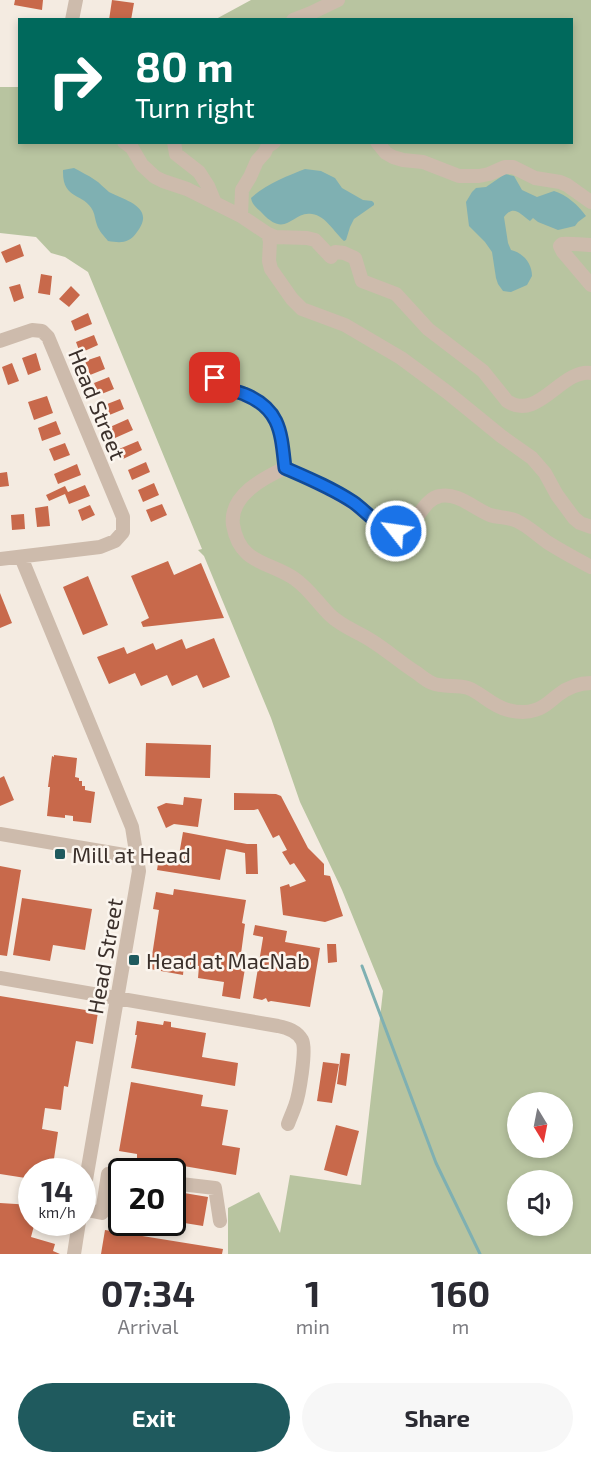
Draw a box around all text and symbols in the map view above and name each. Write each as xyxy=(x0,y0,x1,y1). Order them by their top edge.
text: 80 m xyxy=(135,40,234,90)
icon: right xyxy=(36,42,114,120)
text: Turn right xyxy=(135,91,255,123)
street label: Head Street xyxy=(64,345,132,463)
pin xyxy=(189,352,240,403)
icon: arrive xyxy=(198,361,231,394)
position arrow xyxy=(364,499,428,563)
place label: Mill at Head xyxy=(72,841,191,867)
marker: Mill at Head xyxy=(53,847,67,861)
street label: Head Street xyxy=(81,896,127,1016)
place label: Head at MacNab xyxy=(146,947,310,973)
marker: Head at MacNab xyxy=(127,953,141,967)
north arrow xyxy=(507,1092,573,1158)
map controls xyxy=(507,1092,573,1236)
speed limit sign: 20 xyxy=(108,1158,186,1236)
button: sound xyxy=(507,1170,573,1236)
text: 14 xyxy=(41,1172,73,1208)
text: km/h xyxy=(38,1203,76,1221)
text: 07:34 xyxy=(101,1271,195,1314)
text: 1 xyxy=(305,1271,321,1314)
text: 160 xyxy=(431,1271,490,1314)
text: Arrival xyxy=(117,1314,178,1338)
text: min xyxy=(296,1314,330,1338)
text: m xyxy=(452,1314,469,1338)
button: Exit xyxy=(18,1383,290,1452)
button: Share xyxy=(302,1383,573,1452)

